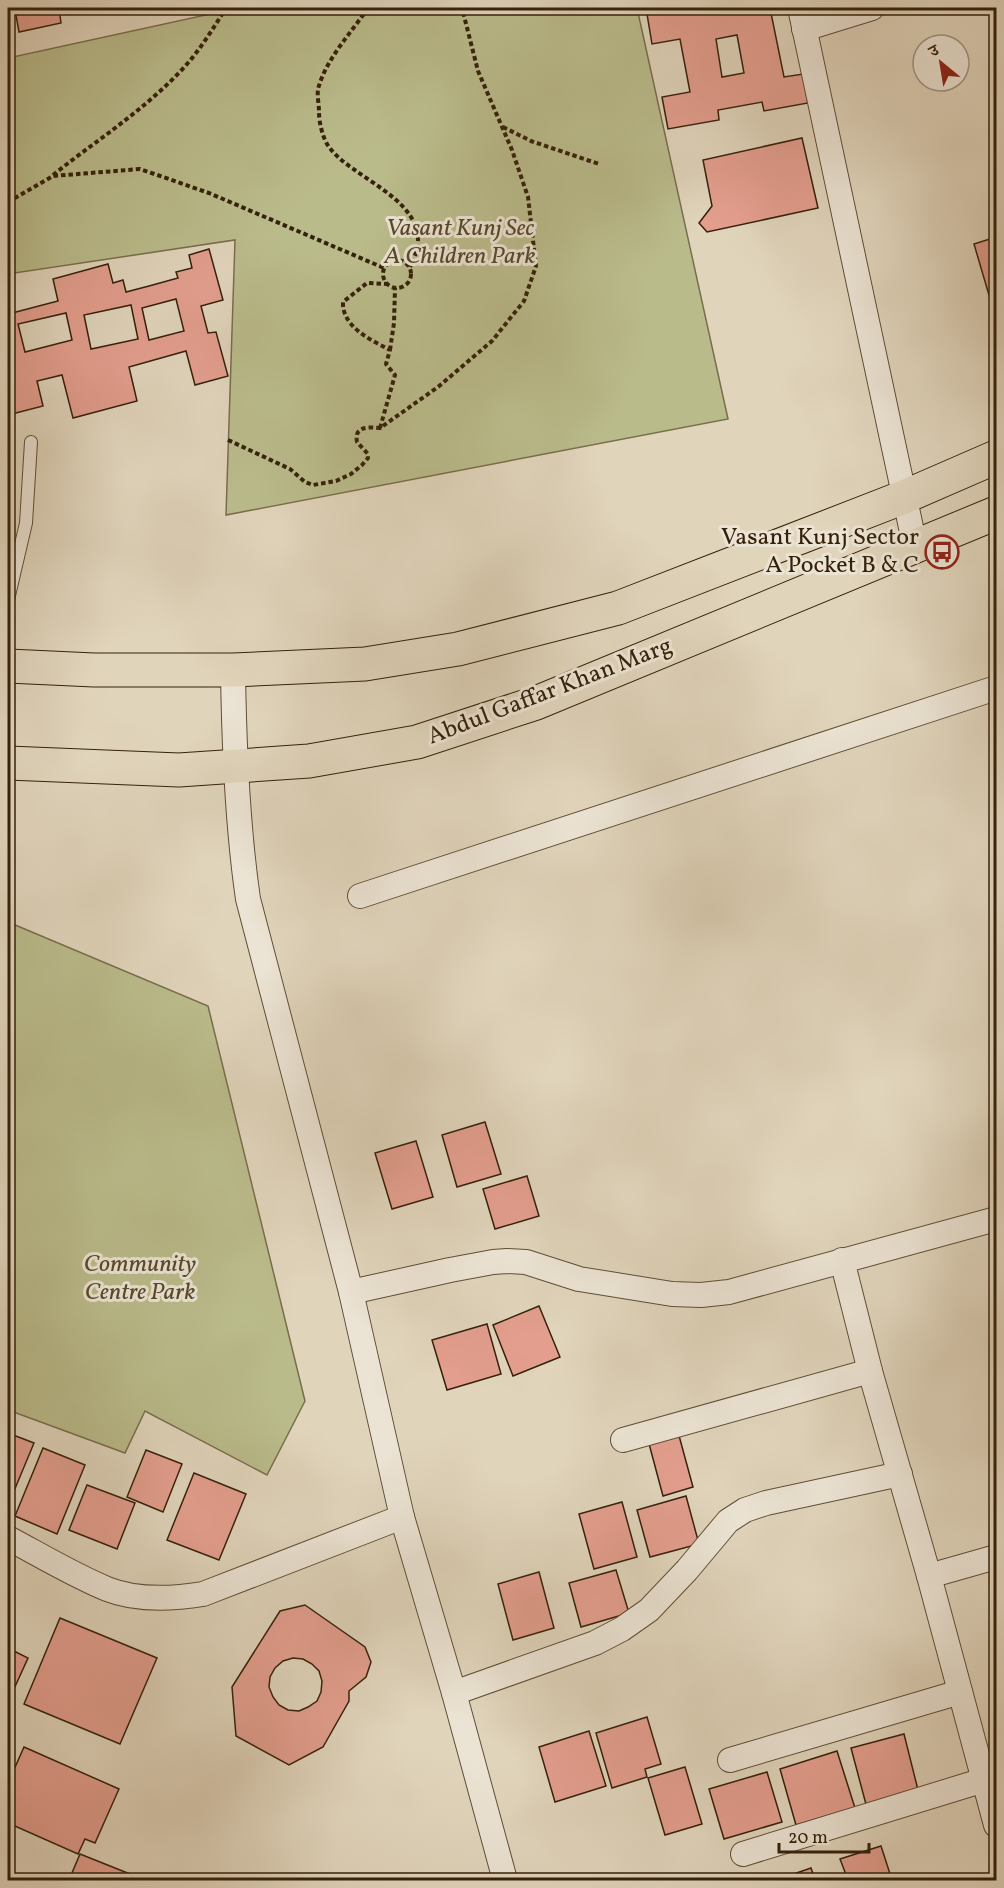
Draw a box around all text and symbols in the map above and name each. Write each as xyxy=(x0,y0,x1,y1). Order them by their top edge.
north arrow xyxy=(911,33,971,93)
text: उ xyxy=(925,39,945,64)
park label: Vasant Kunj Sec A Children Park xyxy=(383,212,536,274)
place label: Vasant Kunj Sector A Pocket B & C xyxy=(721,521,919,583)
bus stop icon: Vasant Kunj Sector A Pocket B & C xyxy=(924,534,960,570)
street label: Abdul Gaffar Khan Marg xyxy=(423,630,677,754)
park label: Community Centre Park xyxy=(84,1248,196,1310)
scale bar xyxy=(779,1816,869,1854)
text: 20 m xyxy=(788,1826,828,1851)

